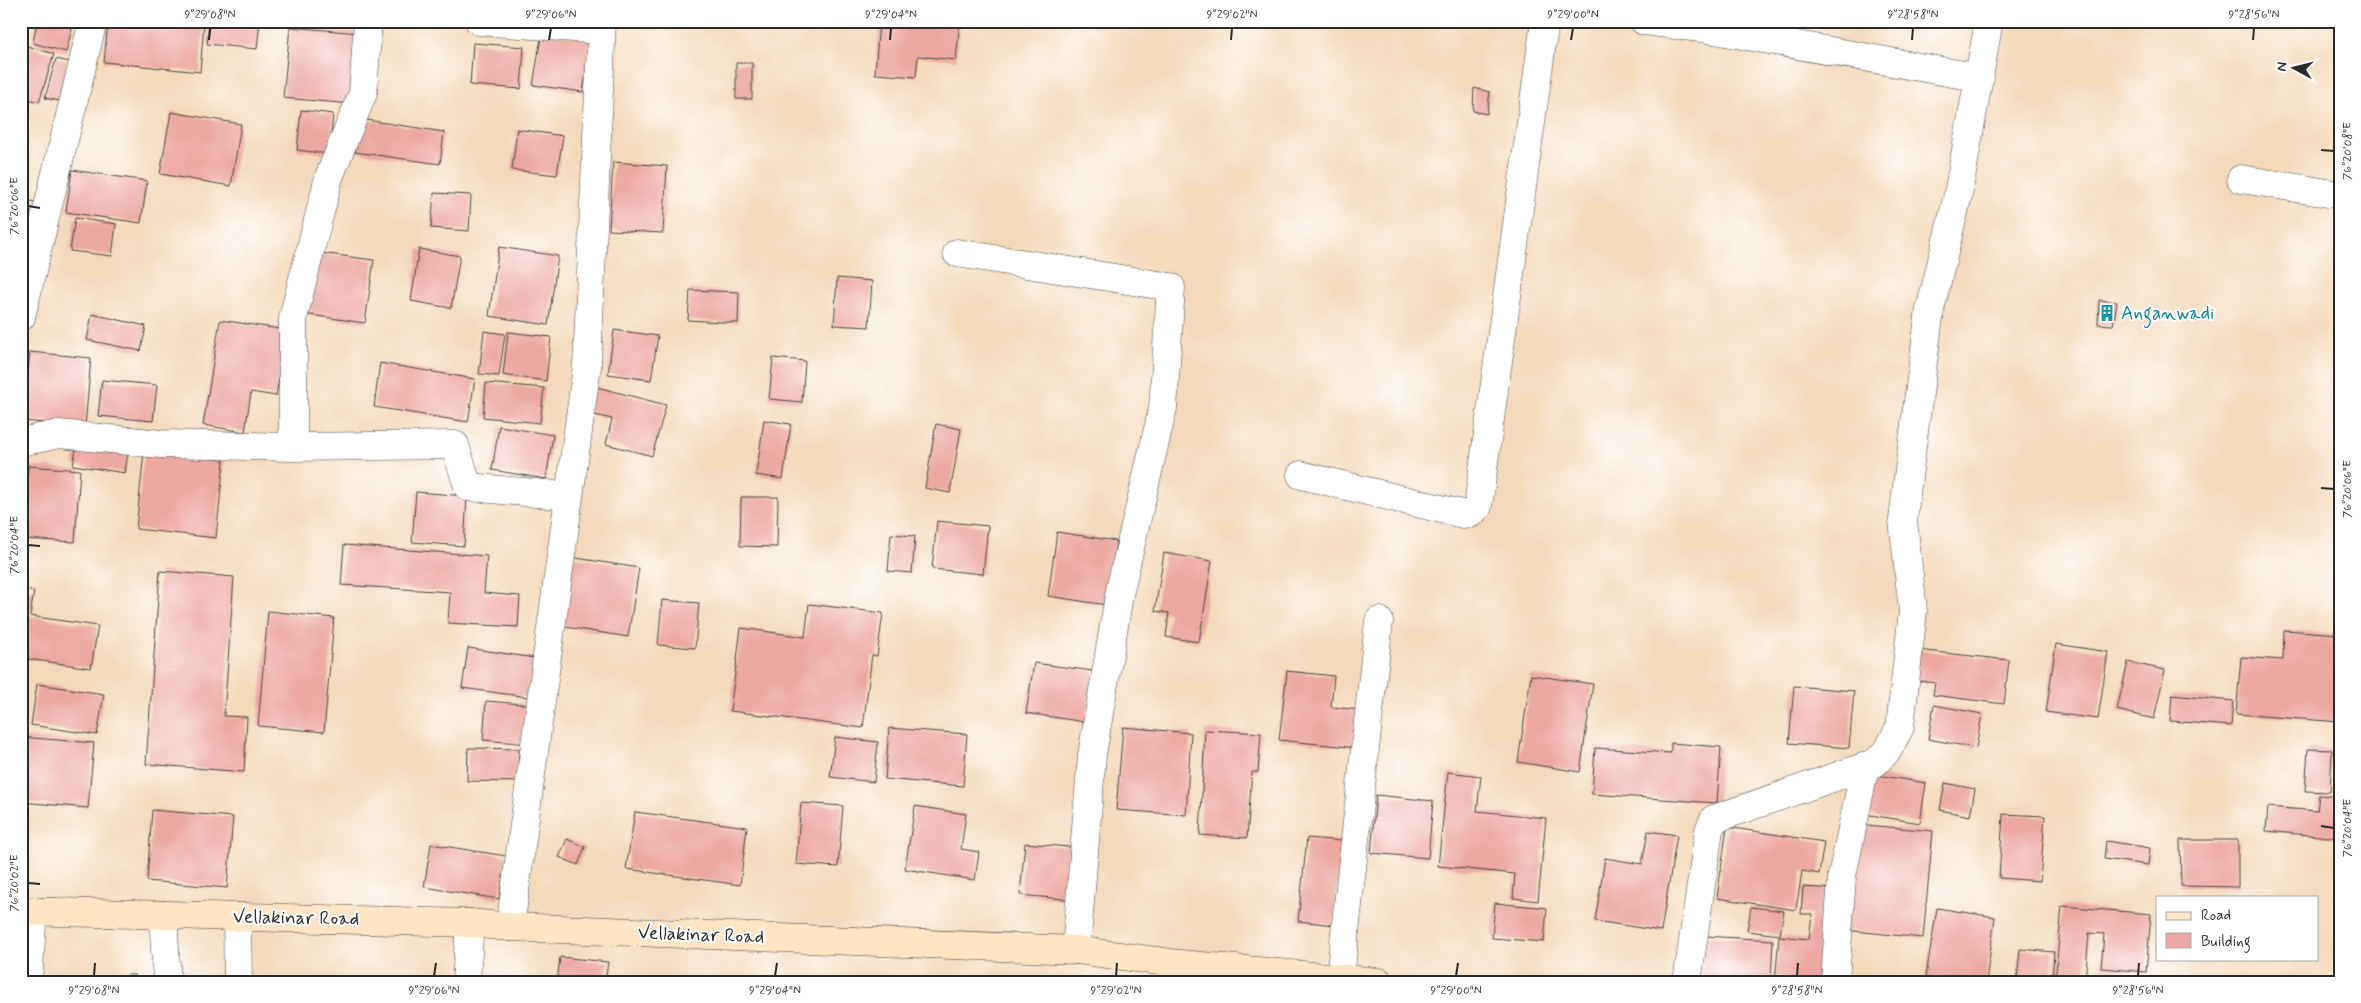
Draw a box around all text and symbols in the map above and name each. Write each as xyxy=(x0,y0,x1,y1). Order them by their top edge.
text: 9°29'08"N xyxy=(184,7,236,23)
text: 9°29'06"N xyxy=(525,7,577,23)
text: 9°29'04"N xyxy=(865,7,917,23)
text: 9°29'02"N xyxy=(1207,7,1257,23)
text: 9°29'00"N xyxy=(1547,7,1599,23)
text: 9°28'58"N xyxy=(1887,7,1939,23)
text: 9°28'56"N xyxy=(2228,7,2280,23)
north arrow xyxy=(2268,42,2318,92)
text: N xyxy=(2273,61,2292,72)
text: 76°20'08"E xyxy=(2340,122,2356,180)
text: 76°20'06"E xyxy=(7,177,23,235)
place label: Anganwadi xyxy=(2121,301,2214,329)
building icon: Anganwadi xyxy=(2097,303,2117,323)
text: 76°20'06"E xyxy=(2340,460,2356,518)
text: 76°20'04"E xyxy=(7,516,23,574)
text: 76°20'04"E xyxy=(2340,799,2356,857)
text: 76°20'02"E xyxy=(7,854,23,912)
legend xyxy=(2156,896,2318,960)
street label: Vellakinar Road xyxy=(233,904,359,932)
text: Road xyxy=(2201,906,2231,926)
street label: Vellakinar Road xyxy=(637,920,765,950)
text: Building xyxy=(2201,932,2251,953)
text: 9°29'08"N xyxy=(68,983,120,999)
text: 9°29'06"N xyxy=(408,983,460,999)
text: 9°29'04"N xyxy=(749,983,801,999)
text: 9°29'02"N xyxy=(1091,983,1141,999)
text: 9°29'00"N xyxy=(1430,983,1482,999)
text: 9°28'58"N xyxy=(1771,983,1823,999)
text: 9°28'56"N xyxy=(2112,983,2164,999)

